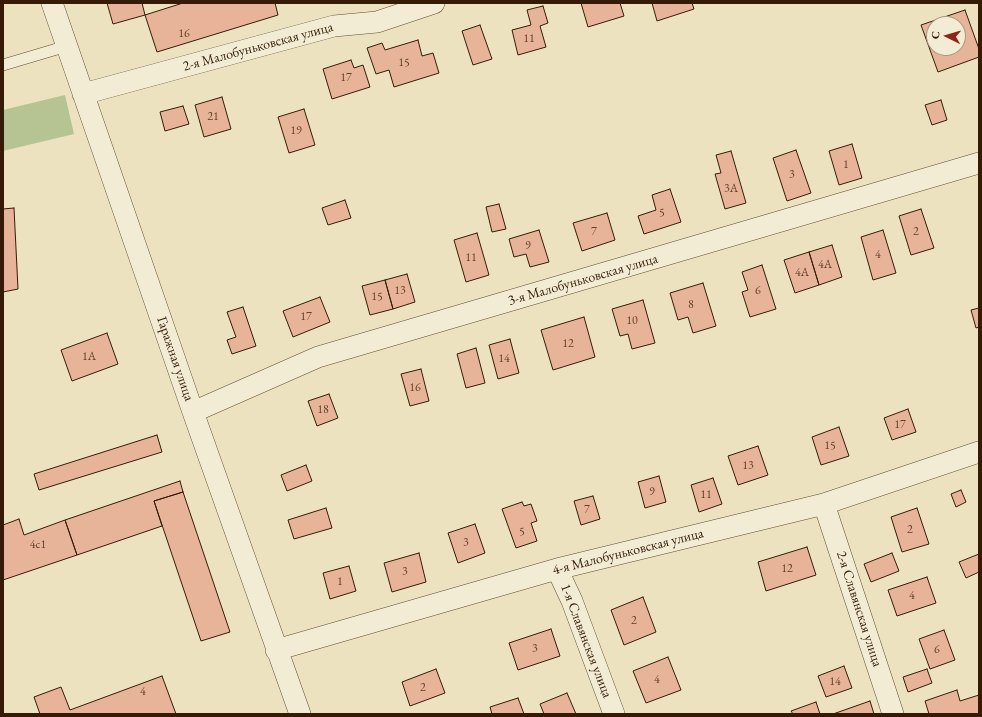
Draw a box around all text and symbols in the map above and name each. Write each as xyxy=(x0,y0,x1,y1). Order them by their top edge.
north arrow xyxy=(926,16,966,56)
street label: 2-я Малобуньковская улица xyxy=(181,19,335,75)
house number: 16 xyxy=(178,27,190,41)
text: С xyxy=(928,31,942,40)
house number: 11 xyxy=(523,32,535,46)
house number: 15 xyxy=(398,56,410,70)
house number: 17 xyxy=(340,71,352,85)
house number: 21 xyxy=(207,110,219,124)
house number: 19 xyxy=(290,124,302,138)
house number: 1 xyxy=(843,158,849,172)
house number: 3 xyxy=(789,168,795,182)
house number: 3А xyxy=(724,182,738,196)
house number: 5 xyxy=(659,206,665,220)
house number: 7 xyxy=(591,225,597,239)
house number: 2 xyxy=(913,225,919,239)
house number: 9 xyxy=(525,239,531,253)
house number: 4 xyxy=(875,248,881,262)
house number: 11 xyxy=(465,251,477,265)
street label: 3-я Малобуньковская улица xyxy=(506,251,660,309)
house number: 4А xyxy=(818,258,832,272)
house number: 4А xyxy=(795,266,809,280)
house number: 13 xyxy=(394,284,406,298)
house number: 6 xyxy=(755,284,761,298)
house number: 15 xyxy=(371,290,383,304)
house number: 8 xyxy=(688,298,694,312)
house number: 17 xyxy=(300,310,312,324)
house number: 10 xyxy=(626,314,638,328)
street label: Гаражная улица xyxy=(153,315,197,403)
house number: 12 xyxy=(562,337,574,351)
house number: 1А xyxy=(82,350,96,364)
house number: 14 xyxy=(498,352,510,366)
house number: 16 xyxy=(409,381,421,395)
house number: 18 xyxy=(317,403,329,417)
house number: 17 xyxy=(894,418,906,432)
house number: 15 xyxy=(824,439,836,453)
house number: 13 xyxy=(742,459,754,473)
house number: 9 xyxy=(649,485,655,499)
house number: 11 xyxy=(700,488,712,502)
house number: 7 xyxy=(584,503,590,517)
house number: 2 xyxy=(907,523,913,537)
house number: 5 xyxy=(519,525,525,539)
street label: 4-я Малобуньковская улица xyxy=(551,525,705,579)
house number: 3 xyxy=(463,536,469,550)
house number: 4с1 xyxy=(30,538,46,552)
street label: 2-я Славянская улица xyxy=(832,549,886,669)
house number: 12 xyxy=(781,562,793,576)
house number: 3 xyxy=(402,565,408,579)
house number: 1 xyxy=(337,575,343,589)
street label: 1-я Славянская улица xyxy=(557,582,615,700)
house number: 4 xyxy=(909,589,915,603)
house number: 2 xyxy=(631,614,637,628)
house number: 3 xyxy=(532,642,538,656)
house number: 6 xyxy=(934,643,940,657)
house number: 4 xyxy=(654,673,660,687)
house number: 14 xyxy=(829,675,841,689)
house number: 2 xyxy=(420,681,426,695)
house number: 4 xyxy=(140,685,146,699)

